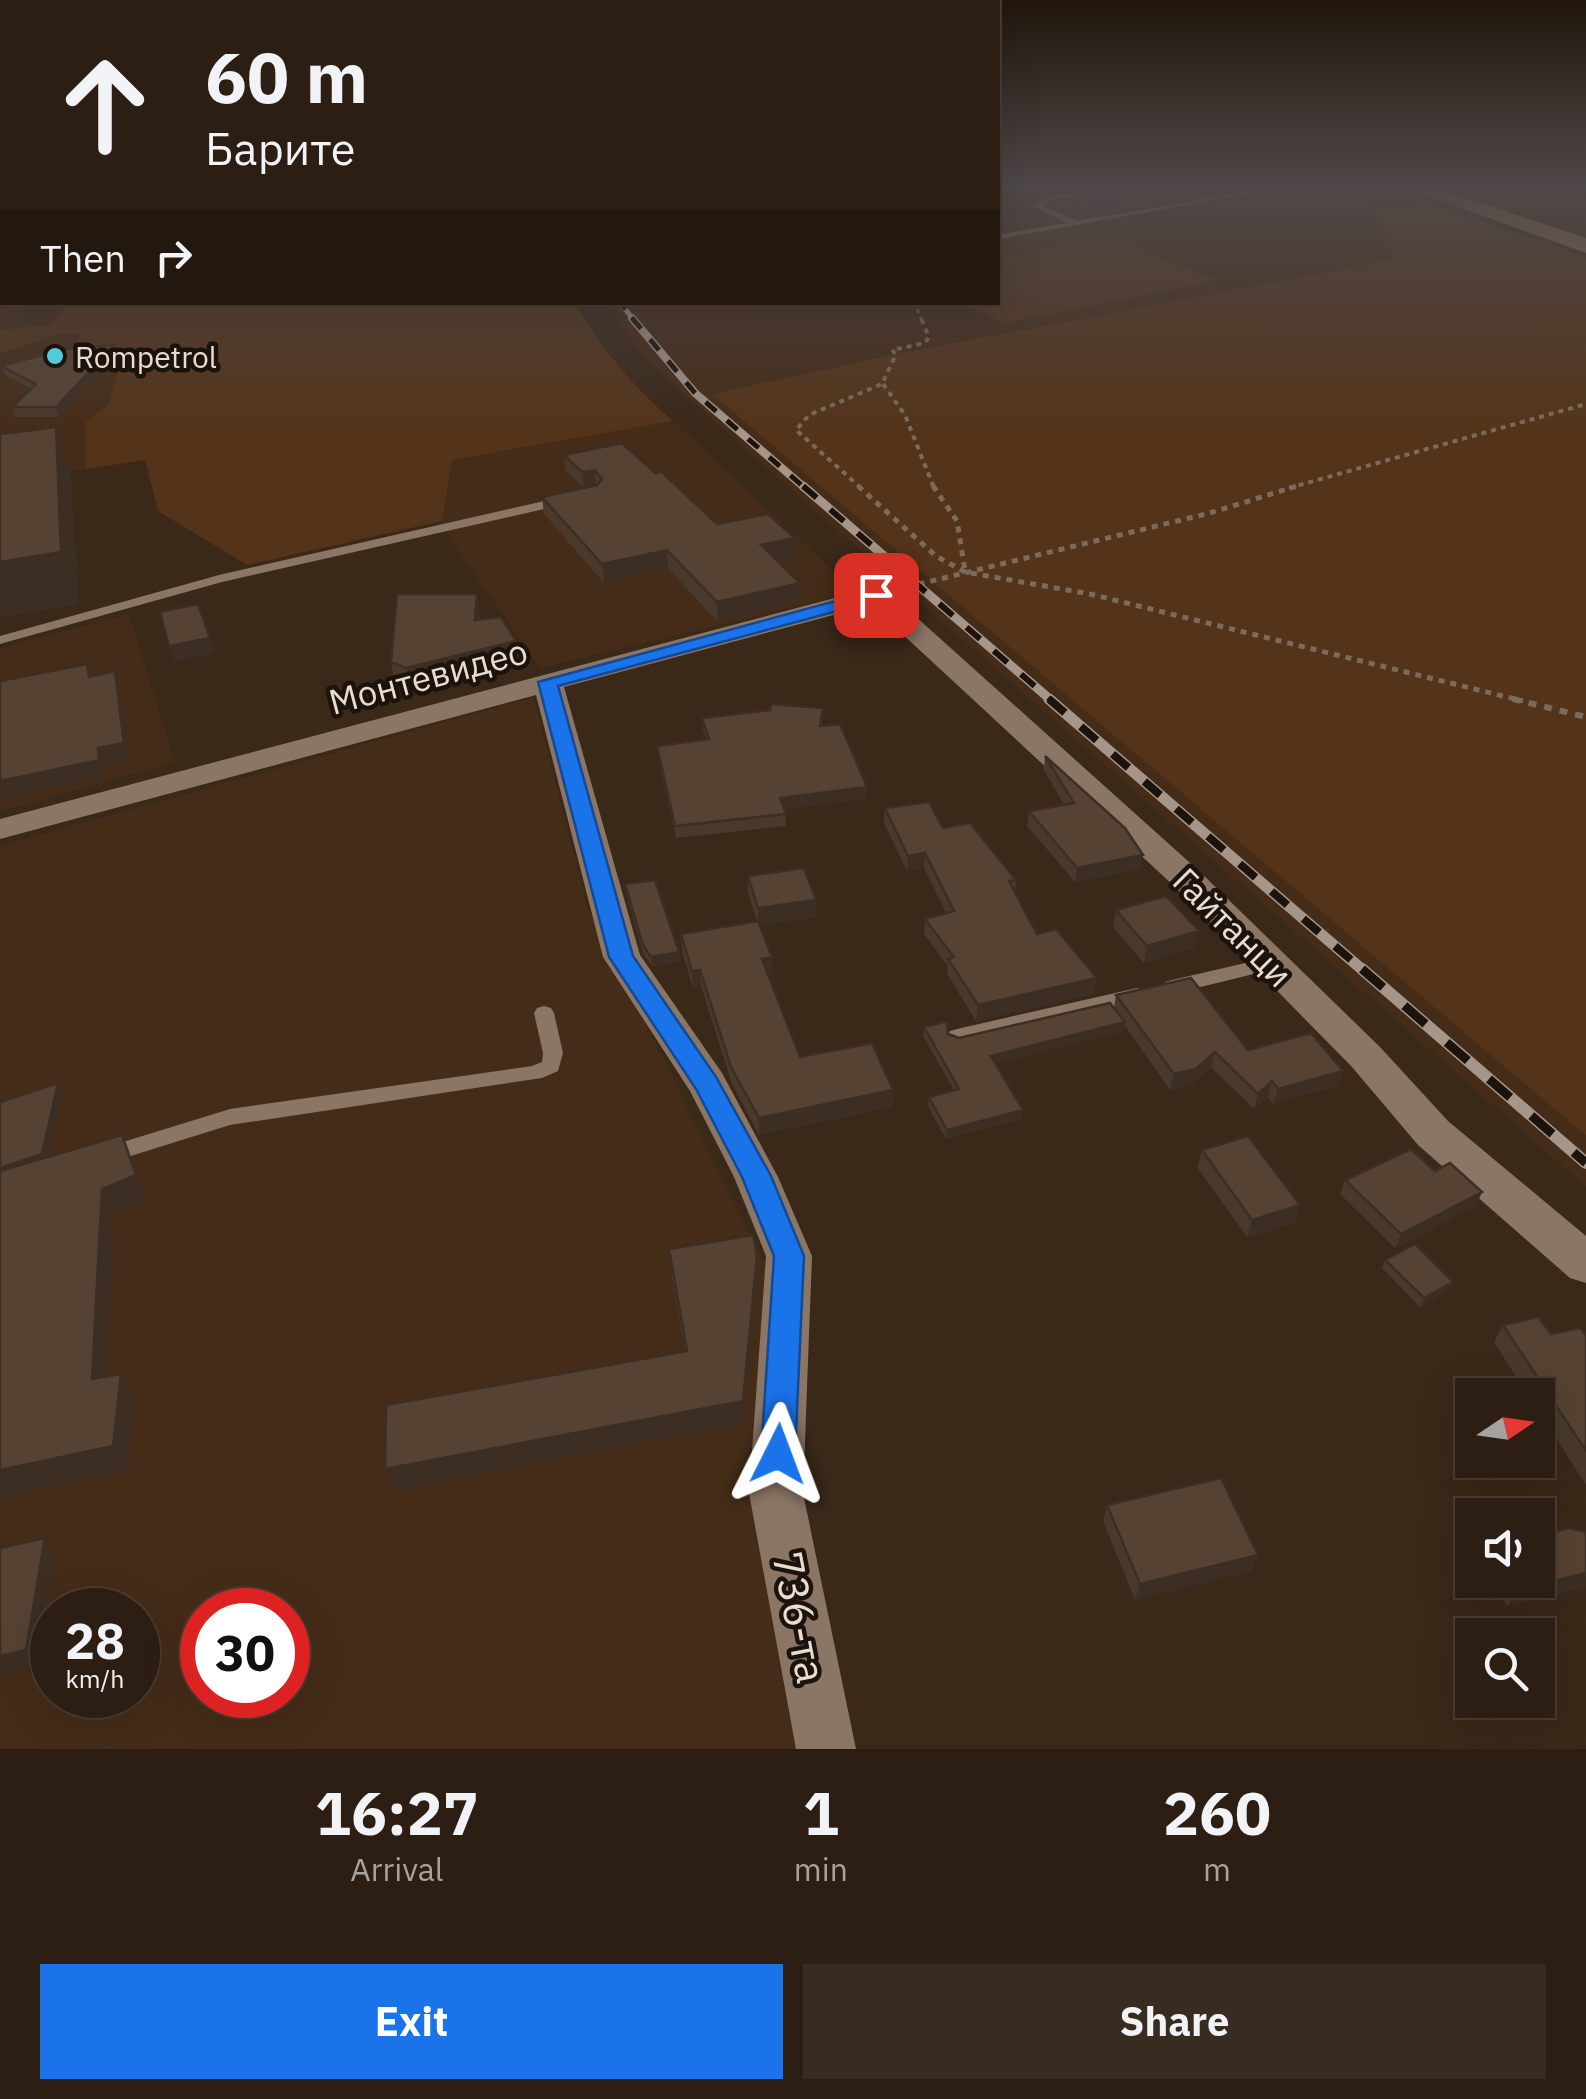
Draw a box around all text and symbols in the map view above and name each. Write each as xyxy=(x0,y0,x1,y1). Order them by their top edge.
text: 60 m xyxy=(205,31,368,122)
icon: ahead xyxy=(40,40,170,170)
text: Барите xyxy=(205,119,356,177)
icon: right xyxy=(146,230,201,285)
text: Then xyxy=(40,233,126,282)
place label: Rompetrol xyxy=(75,337,217,376)
marker: Rompetrol xyxy=(44,345,66,367)
pin xyxy=(834,553,919,638)
icon: arrive xyxy=(849,568,904,623)
street label: Монтевидео xyxy=(324,627,532,725)
street label: Гайтанци xyxy=(1163,857,1303,997)
north arrow xyxy=(1455,1378,1555,1478)
map controls xyxy=(1455,1378,1555,1718)
position arrow xyxy=(726,1402,830,1506)
button: sound xyxy=(1455,1498,1555,1598)
street label: 736-та xyxy=(760,1547,840,1687)
speed limit sign: 30 xyxy=(180,1588,310,1718)
text: 28 xyxy=(65,1608,125,1673)
button: search xyxy=(1455,1618,1555,1718)
text: km/h xyxy=(66,1662,124,1695)
text: 16:27 xyxy=(315,1773,479,1852)
text: 1 xyxy=(803,1773,839,1852)
text: 260 xyxy=(1163,1773,1271,1852)
text: Arrival xyxy=(350,1848,444,1890)
text: min xyxy=(794,1848,848,1890)
text: m xyxy=(1203,1848,1231,1890)
button: Exit xyxy=(40,1964,783,2079)
button: Share xyxy=(803,1964,1546,2079)

